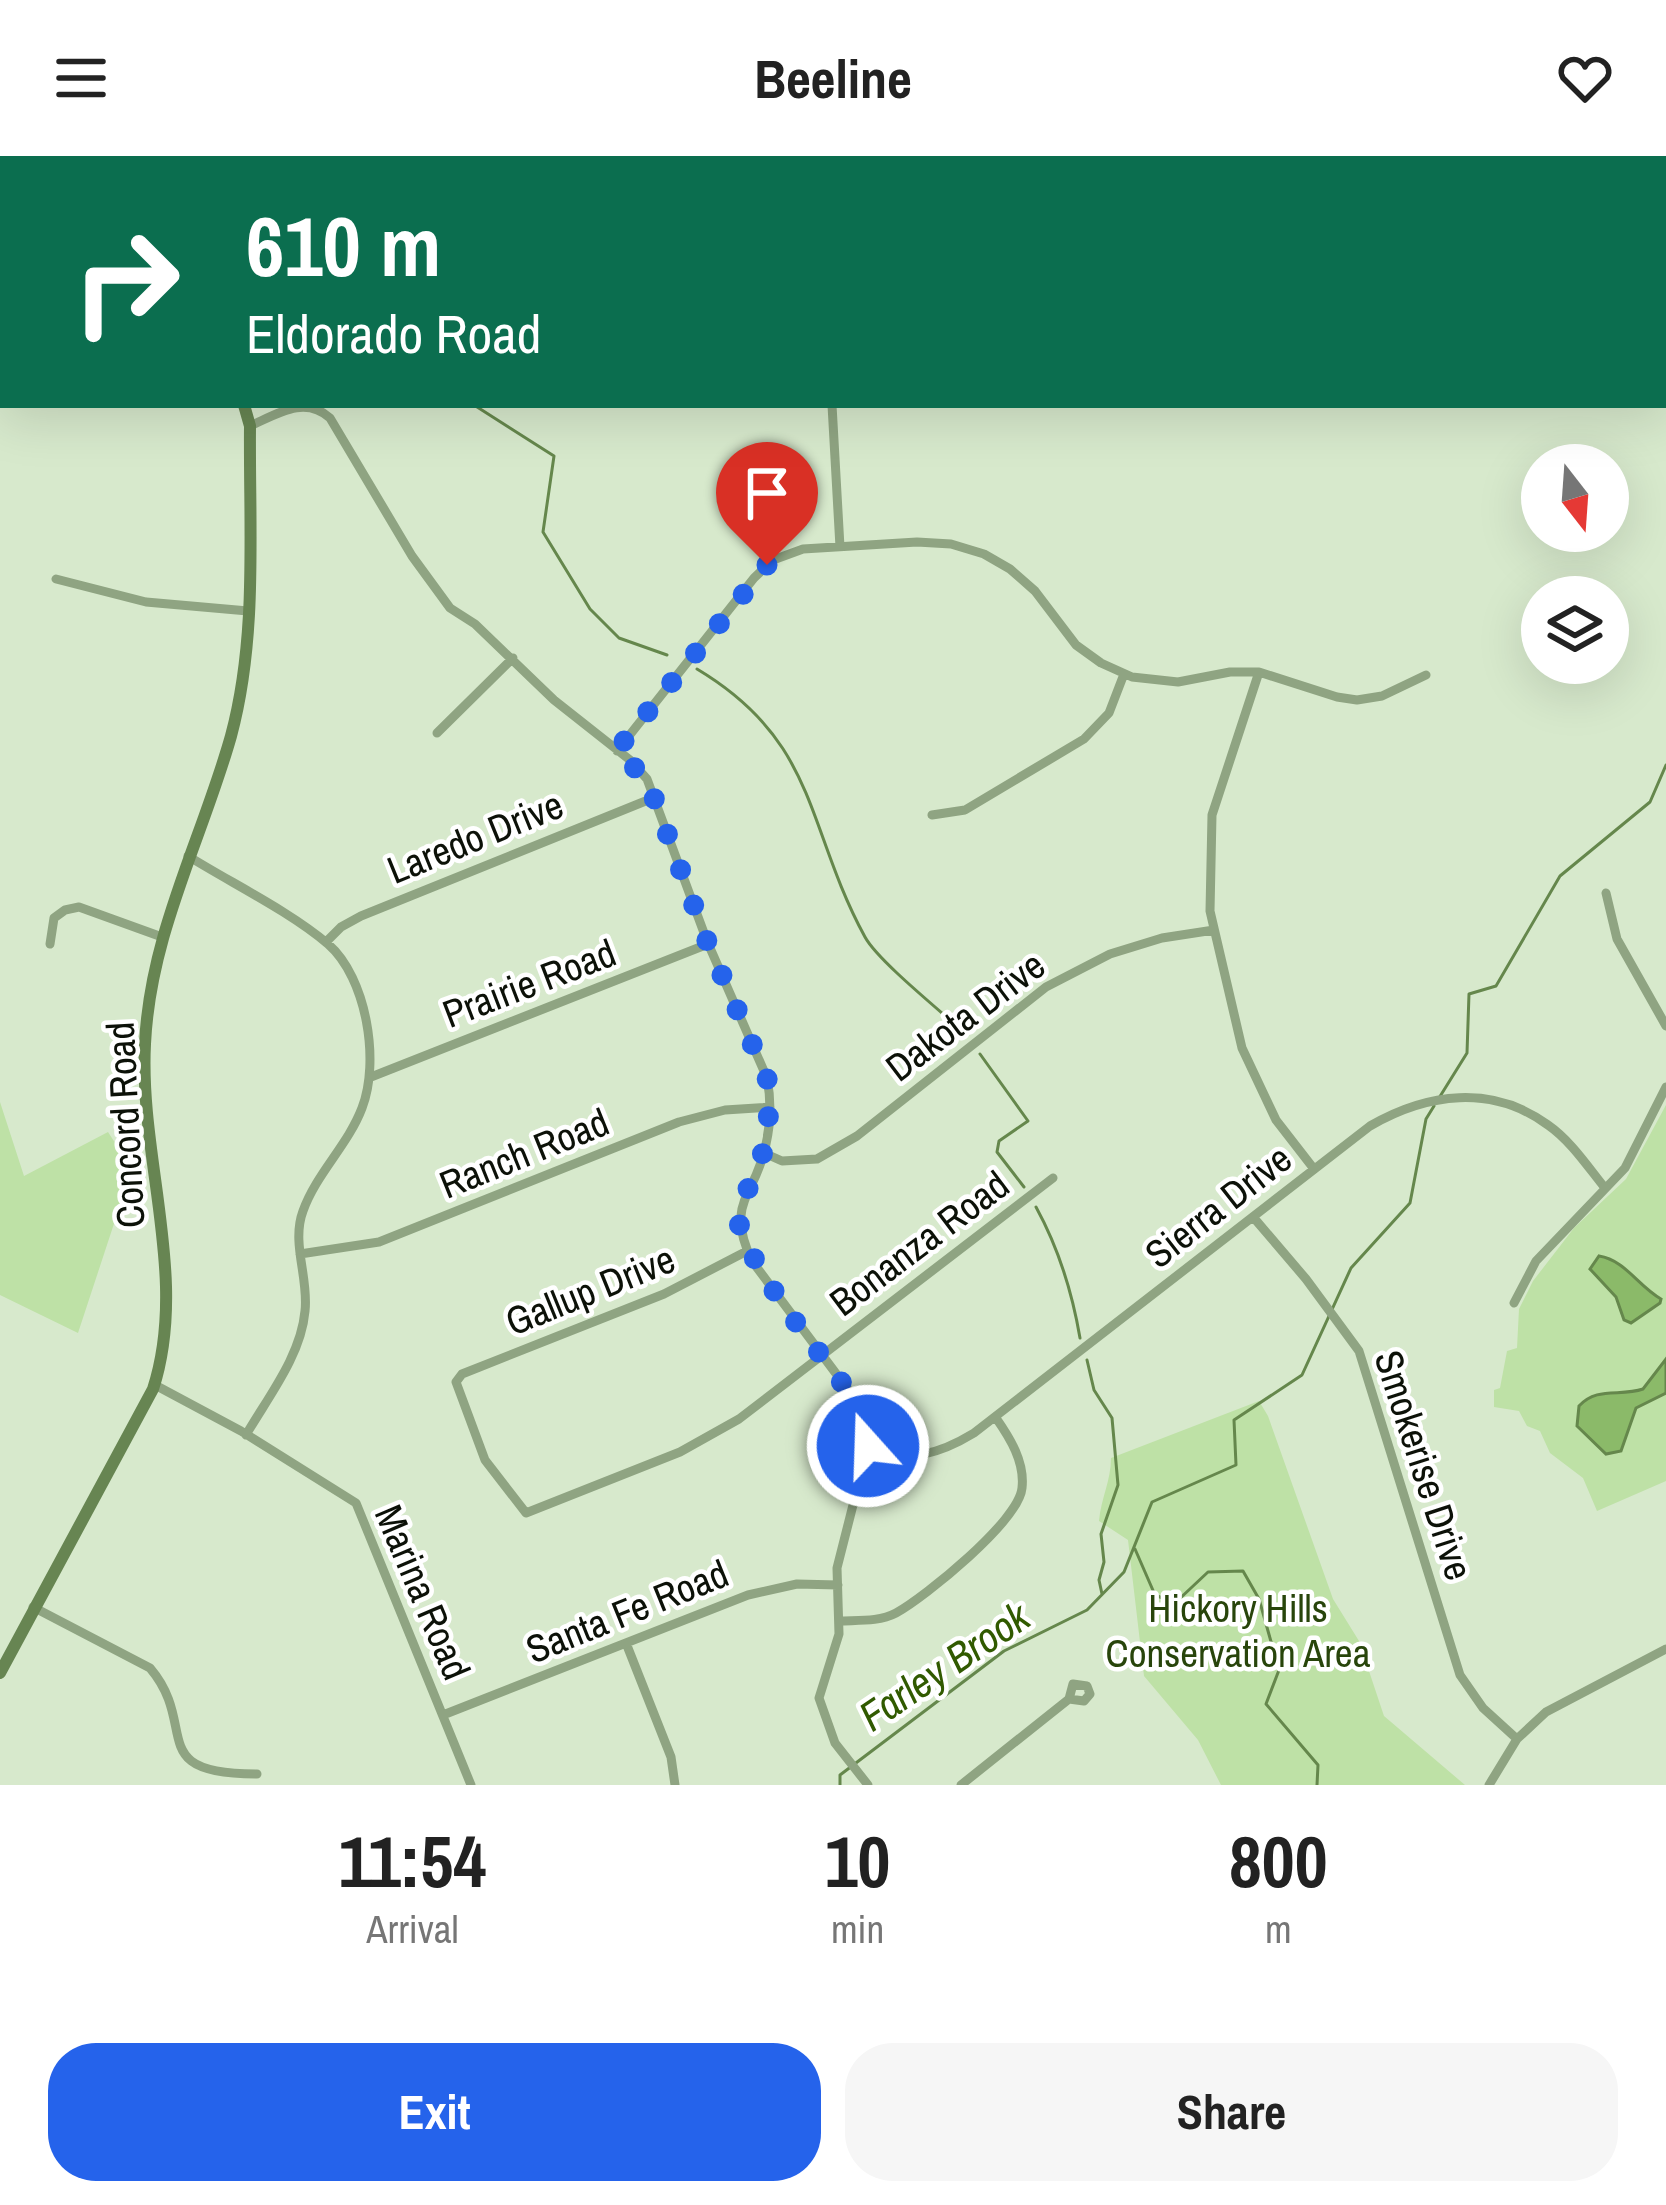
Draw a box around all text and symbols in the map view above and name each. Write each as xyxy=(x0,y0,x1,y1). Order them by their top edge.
text: Beeline xyxy=(754,42,912,115)
icon: menu xyxy=(48,45,114,111)
icon: heart xyxy=(1552,45,1618,111)
text: 610 m xyxy=(246,189,441,302)
icon: right xyxy=(48,204,204,360)
text: Eldorado Road xyxy=(246,297,541,370)
pin xyxy=(716,442,818,565)
north arrow xyxy=(1521,444,1629,552)
map controls xyxy=(1521,444,1629,684)
icon: arrive xyxy=(734,460,800,526)
button: layers xyxy=(1521,576,1629,684)
street label: Laredo Drive xyxy=(380,778,570,896)
street label: Prairie Road xyxy=(435,926,623,1040)
street label: Dakota Drive xyxy=(875,939,1055,1093)
street label: Concord Road xyxy=(94,1021,156,1229)
street label: Ranch Road xyxy=(432,1096,616,1210)
street label: Sierra Drive xyxy=(1134,1132,1302,1280)
street label: Bonanza Road xyxy=(819,1159,1019,1327)
street label: Gallup Drive xyxy=(498,1233,682,1347)
street label: Smokerise Drive xyxy=(1362,1344,1486,1586)
position arrow xyxy=(805,1383,931,1509)
street label: Marina Road xyxy=(363,1497,483,1687)
street label: Santa Fe Road xyxy=(518,1547,736,1675)
park label: Hickory Hills Conservation Area xyxy=(1106,1582,1371,1679)
water label: Farley Brook xyxy=(848,1588,1042,1743)
text: 11:54 xyxy=(339,1812,486,1909)
text: 10 xyxy=(825,1812,890,1909)
text: 800 xyxy=(1229,1812,1327,1909)
text: Arrival xyxy=(366,1903,459,1955)
text: min xyxy=(831,1903,884,1955)
text: m xyxy=(1265,1903,1292,1955)
button: Exit xyxy=(48,2043,821,2181)
button: Share xyxy=(845,2043,1618,2181)

